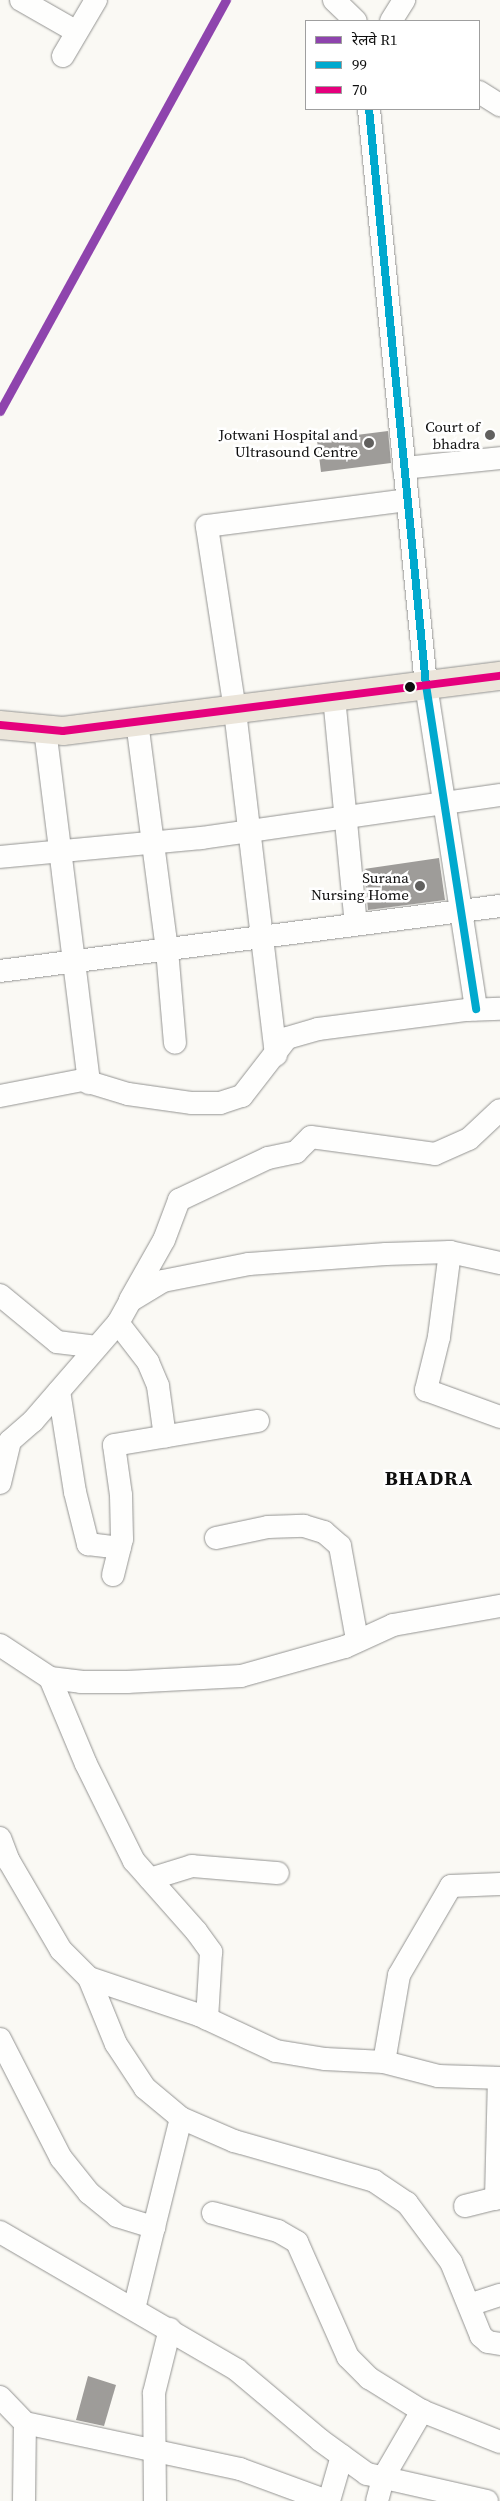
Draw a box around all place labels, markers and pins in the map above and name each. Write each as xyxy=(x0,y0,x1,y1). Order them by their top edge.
place label: Court of bhadra xyxy=(425,417,480,452)
place label: Jotwani Hospital and Ultrasound Centre xyxy=(219,425,358,460)
marker: Court of bhadra xyxy=(484,429,496,441)
marker: Jotwani Hospital and Ultrasound Centre xyxy=(362,436,376,450)
unlabelled marker xyxy=(405,682,415,692)
place label: Surana Nursing Home xyxy=(311,868,409,903)
marker: Surana Nursing Home xyxy=(413,879,427,893)

